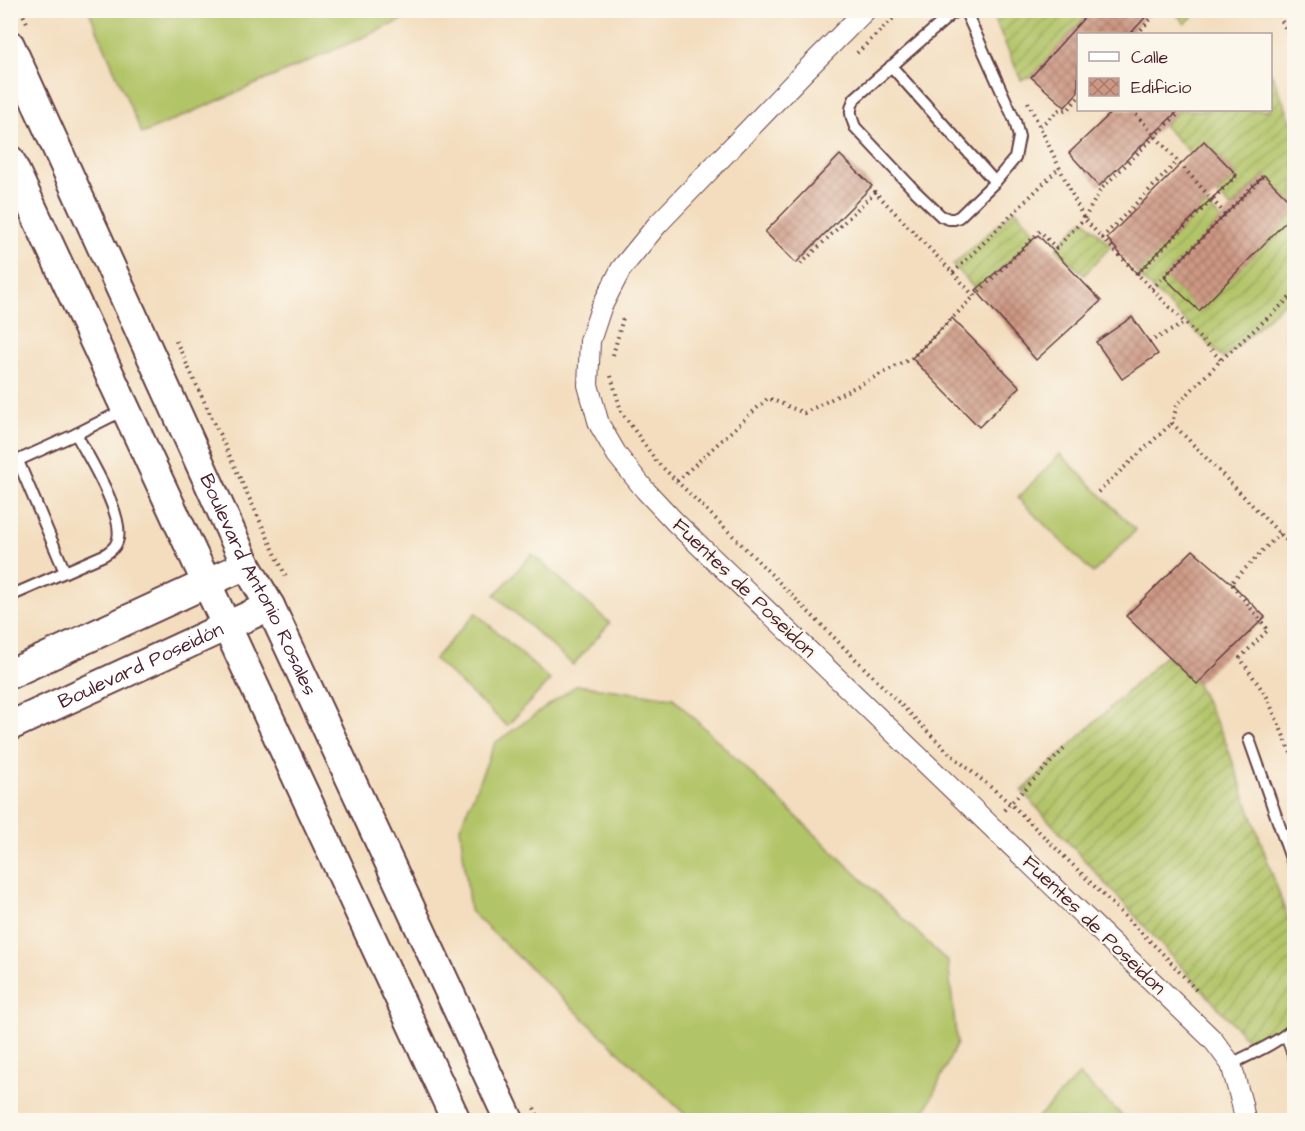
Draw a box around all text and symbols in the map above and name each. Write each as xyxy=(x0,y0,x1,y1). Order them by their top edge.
legend xyxy=(1077,33,1272,111)
text: Calle xyxy=(1131,45,1169,70)
text: Edificio xyxy=(1131,75,1191,100)
street label: Boulevard Antonio Rosales xyxy=(192,469,324,700)
street label: Fuentes de Poseidon xyxy=(666,512,822,664)
street label: Boulevard Poseidón xyxy=(54,615,228,716)
street label: Fuentes de Poseidon xyxy=(1016,849,1172,1001)

